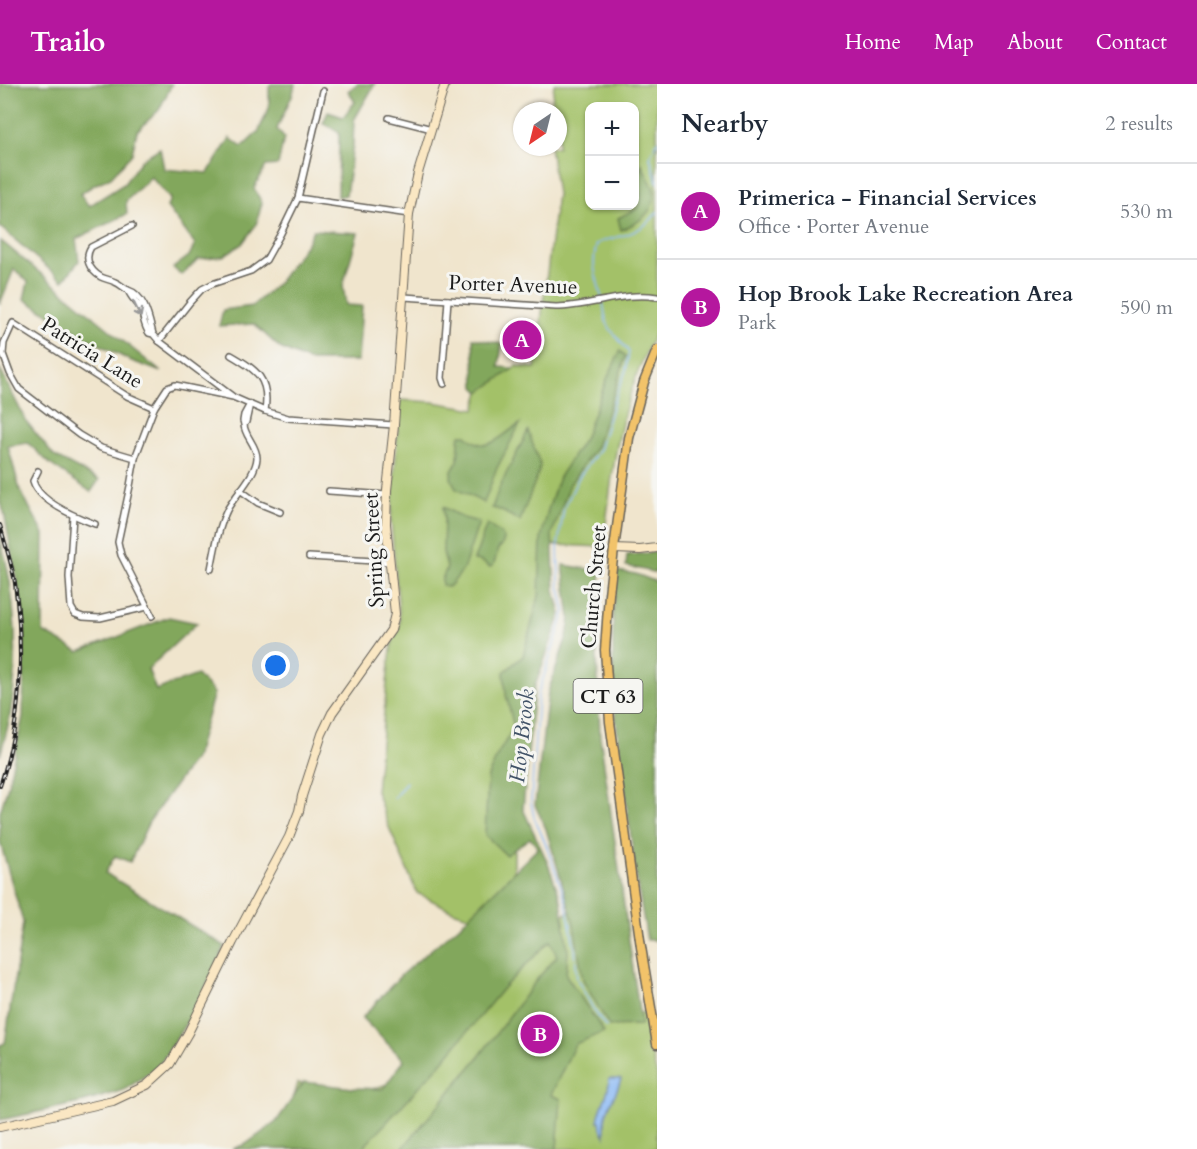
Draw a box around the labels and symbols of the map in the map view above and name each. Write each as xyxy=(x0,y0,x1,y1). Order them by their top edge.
north arrow xyxy=(513,102,567,156)
street label: Porter Avenue xyxy=(448,268,578,302)
one-way arrow xyxy=(132,299,144,317)
street label: Patricia Lane xyxy=(35,310,149,396)
pin: A xyxy=(502,318,542,362)
street label: Spring Street xyxy=(356,491,391,608)
street label: Church Street xyxy=(574,524,614,650)
your location xyxy=(261,651,290,680)
road number: CT 63 xyxy=(574,679,642,713)
water label: Hop Brook xyxy=(502,687,542,784)
pin: B xyxy=(520,1012,560,1056)

